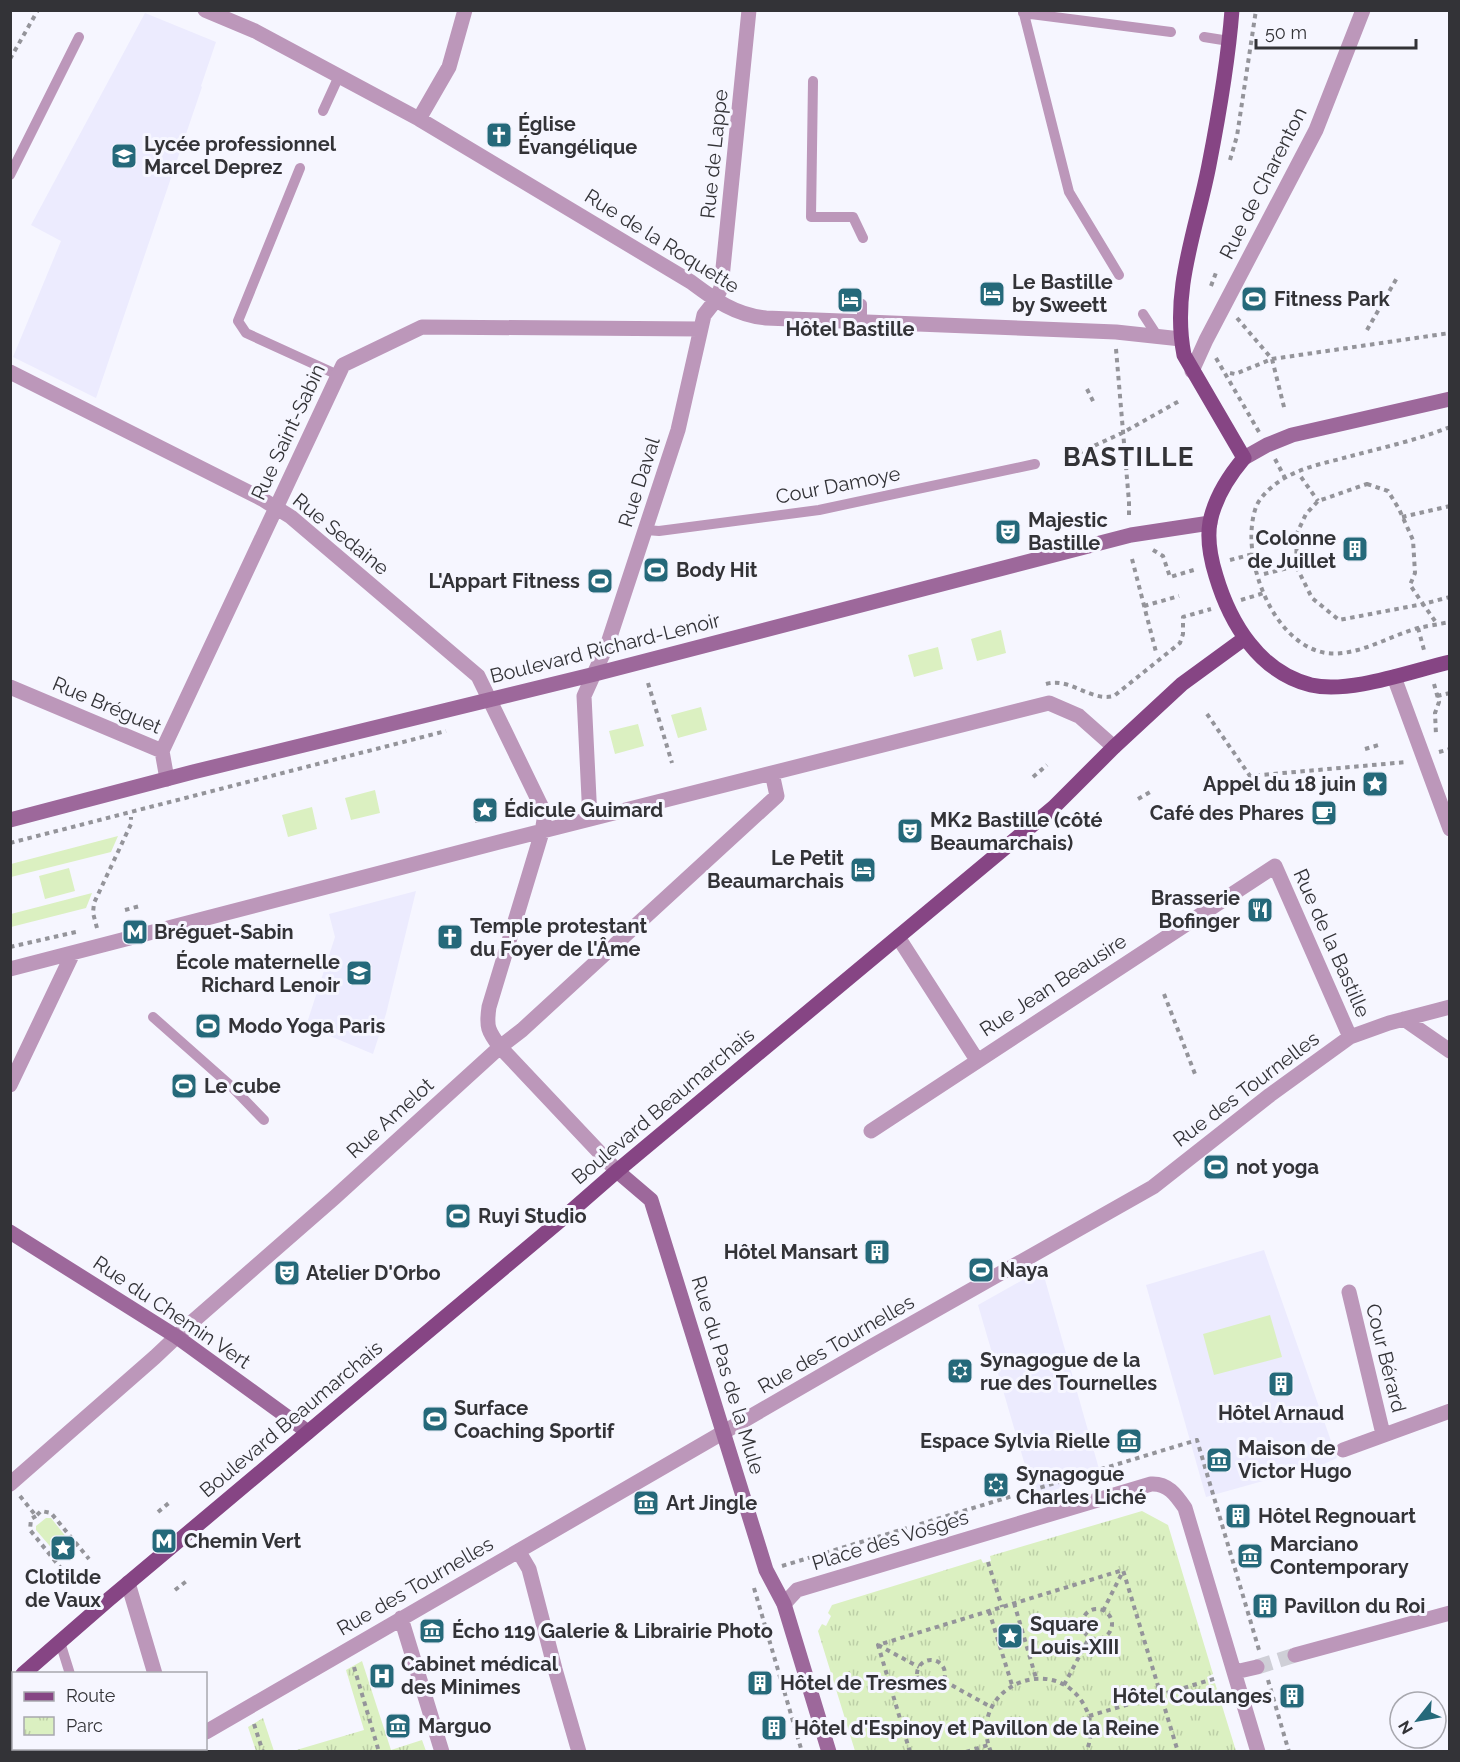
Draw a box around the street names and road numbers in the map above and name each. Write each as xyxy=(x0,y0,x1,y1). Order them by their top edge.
street label: Rue de Lappe xyxy=(695,88,733,220)
street label: Rue de Charenton xyxy=(1214,103,1312,263)
street label: Rue de la Roquette xyxy=(580,184,744,298)
street label: Rue Saint-Sabin xyxy=(246,360,330,504)
street label: Rue Daval xyxy=(613,433,665,530)
street label: Cour Damoye xyxy=(774,461,903,509)
street label: Rue Sedaine xyxy=(288,488,394,580)
street label: Boulevard Richard-Lenoir xyxy=(488,608,722,688)
street label: Rue Bréguet xyxy=(49,671,165,739)
street label: Rue de la Bastille xyxy=(1289,865,1376,1021)
street label: Rue Jean Beausire xyxy=(975,928,1131,1041)
street label: Boulevard Beaumarchais xyxy=(567,1023,759,1189)
street label: Rue des Tournelles xyxy=(1168,1026,1324,1152)
street label: Rue Amelot xyxy=(342,1073,439,1163)
street label: Rue du Chemin Vert xyxy=(89,1250,256,1374)
street label: Rue du Pas de la Mule xyxy=(686,1273,770,1477)
street label: Rue des Tournelles xyxy=(754,1290,918,1398)
street label: Cour Bérard xyxy=(1361,1301,1411,1415)
street label: Boulevard Beaumarchais xyxy=(195,1336,387,1502)
street label: Place des Vosges xyxy=(809,1505,971,1575)
street label: Rue des Tournelles xyxy=(333,1532,497,1640)

